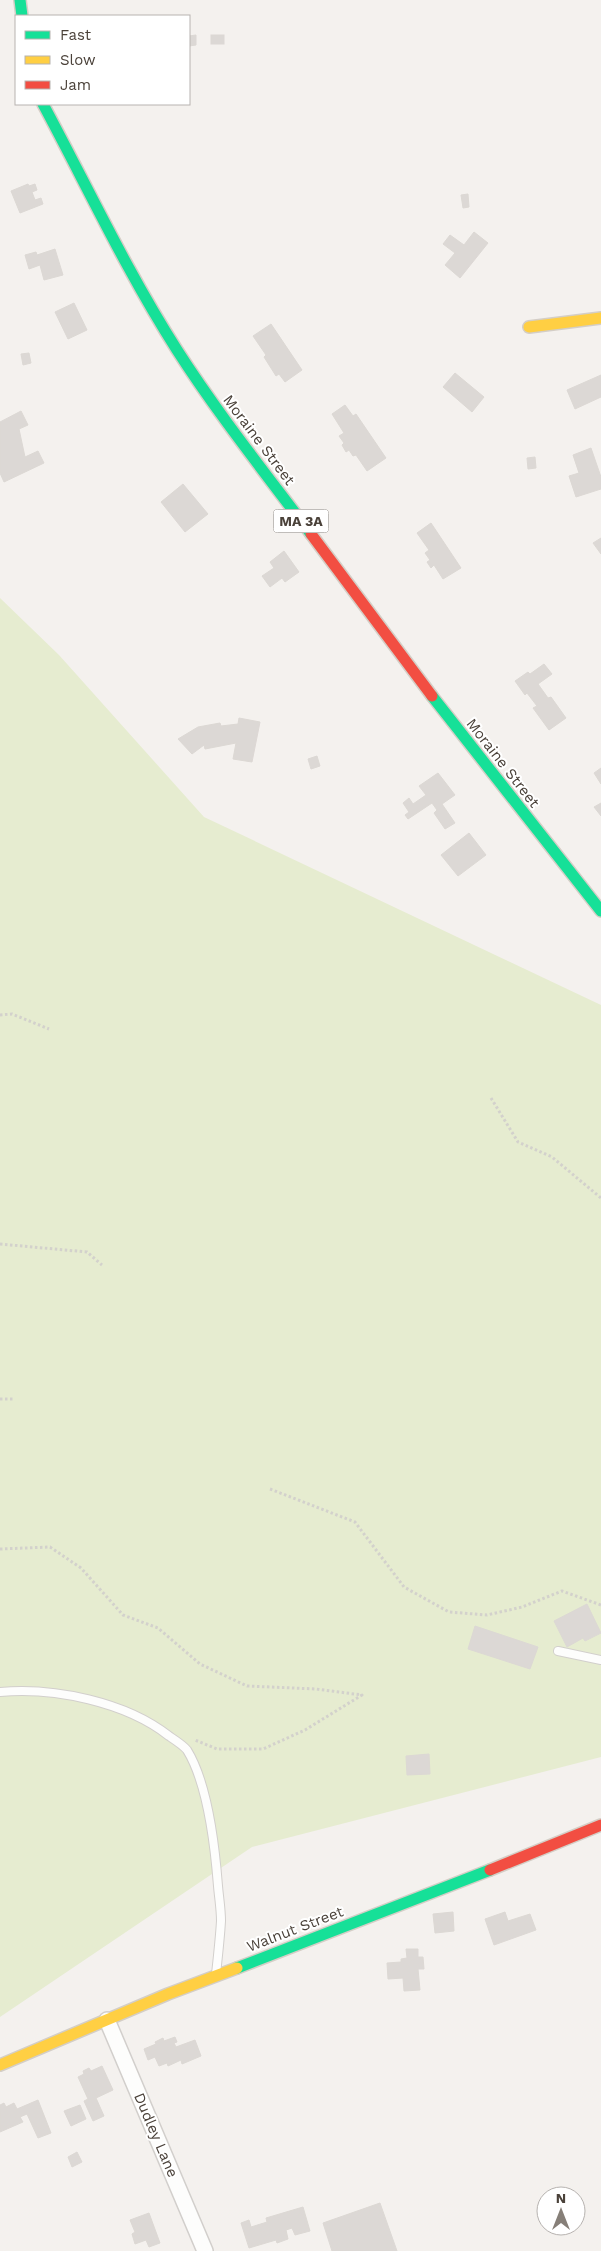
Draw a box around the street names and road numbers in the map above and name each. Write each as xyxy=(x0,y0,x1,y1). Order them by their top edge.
street label: Moraine Street xyxy=(219,391,299,489)
road number: MA 3A xyxy=(274,510,328,532)
street label: Moraine Street xyxy=(463,715,544,812)
street label: Walnut Street xyxy=(244,1902,346,1956)
street label: Dudley Lane xyxy=(130,2090,182,2180)

